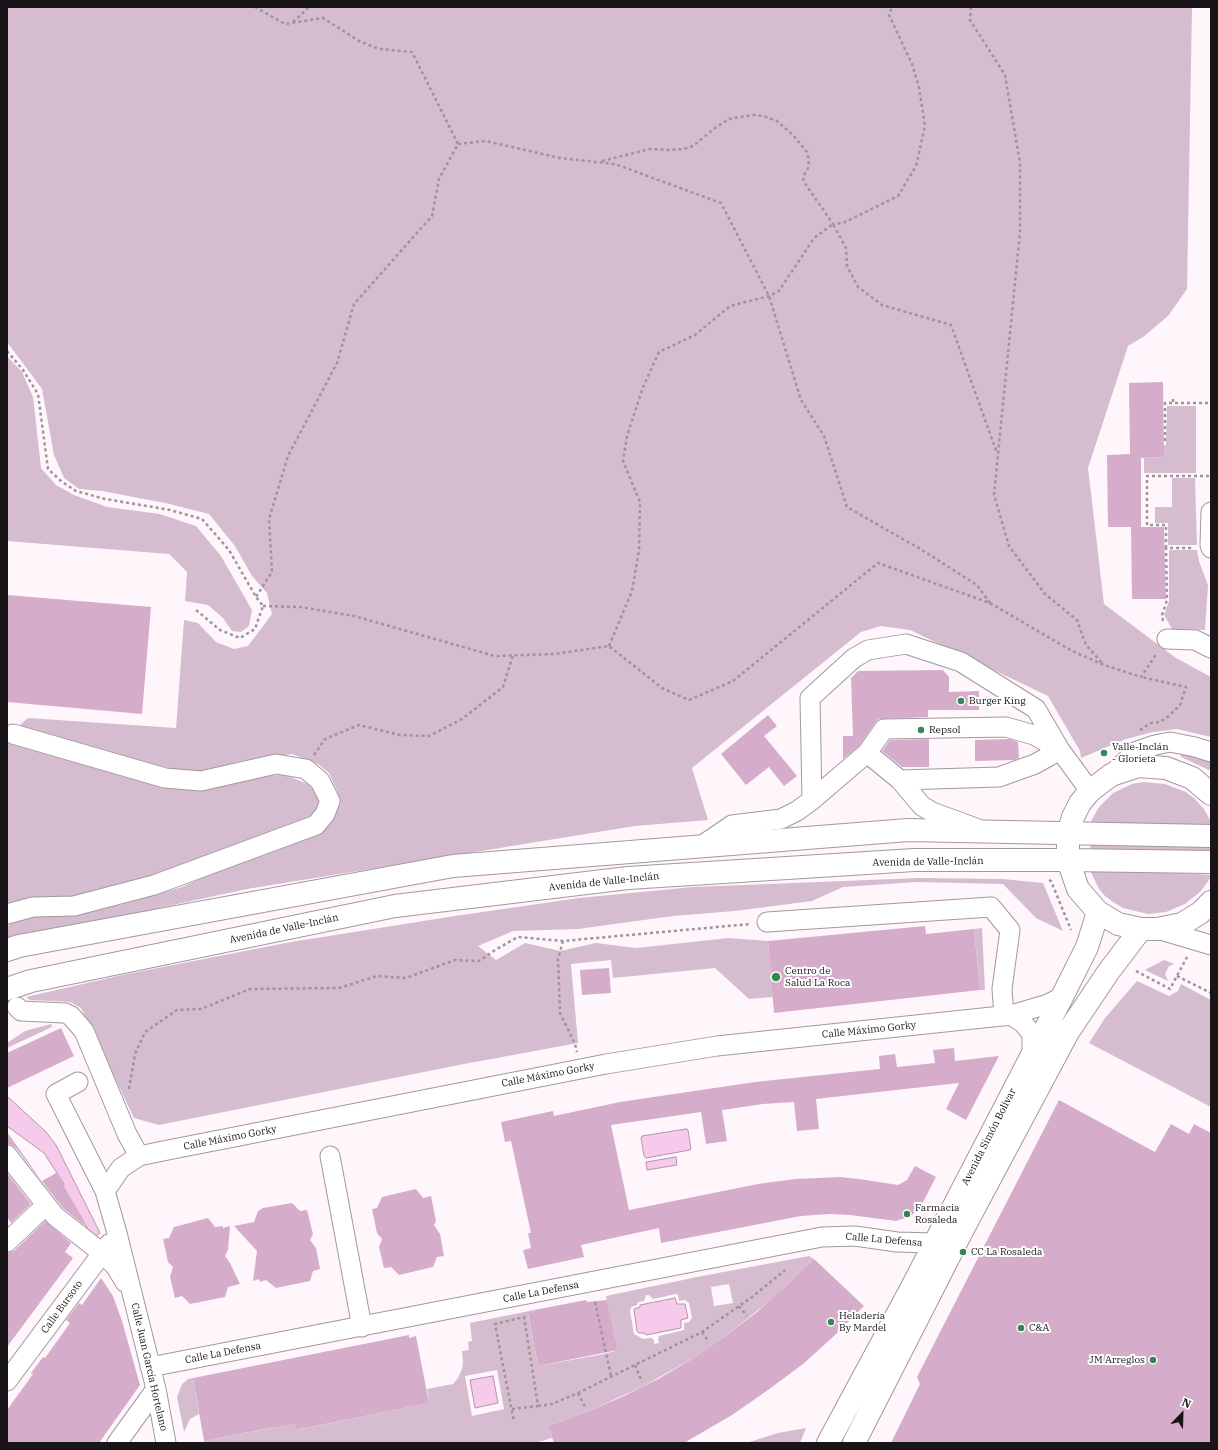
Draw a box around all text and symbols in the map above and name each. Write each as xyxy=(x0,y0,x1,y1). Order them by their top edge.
place label: Burger King xyxy=(969,695,1026,707)
marker: Burger King xyxy=(956,696,966,706)
place label: Repsol xyxy=(929,724,961,736)
marker: Repsol xyxy=(916,725,926,735)
place label: Valle-Inclán - Glorieta xyxy=(1112,741,1169,764)
marker: Valle-Inclán - Glorieta xyxy=(1099,748,1109,758)
street label: Avenida de Valle-Inclán xyxy=(872,855,984,869)
street label: Avenida de Valle-Inclán xyxy=(548,870,660,894)
street label: Avenida de Valle-Inclán xyxy=(228,912,340,946)
place label: Centro de Salud La Roca xyxy=(785,965,851,988)
marker: Centro de Salud La Roca xyxy=(770,971,782,983)
street label: Calle Máximo Gorky xyxy=(821,1019,917,1041)
street label: Calle Máximo Gorky xyxy=(501,1060,595,1090)
street label: Avenida Simón Bolivar xyxy=(959,1087,1019,1187)
street label: Calle Máximo Gorky xyxy=(183,1123,277,1153)
place label: Farmacia Rosaleda xyxy=(915,1202,960,1226)
marker: Farmacia Rosaleda xyxy=(902,1209,912,1219)
street label: Calle La Defensa xyxy=(845,1231,923,1249)
place label: CC La Rosaleda xyxy=(971,1246,1042,1258)
marker: CC La Rosaleda xyxy=(958,1247,968,1257)
street label: Calle Bursoto xyxy=(39,1278,85,1336)
street label: Calle La Defensa xyxy=(502,1279,580,1305)
street label: Calle Juan García Hortelano xyxy=(128,1302,170,1432)
place label: Heladería By Mardel xyxy=(839,1310,886,1334)
marker: Heladería By Mardel xyxy=(826,1317,836,1327)
place label: C&A xyxy=(1029,1322,1049,1334)
marker: C&A xyxy=(1016,1323,1026,1333)
street label: Calle La Defensa xyxy=(184,1340,262,1366)
place label: JM Arreglos xyxy=(1089,1354,1145,1366)
marker: JM Arreglos xyxy=(1148,1355,1158,1365)
north arrow xyxy=(1162,1394,1202,1434)
text: N xyxy=(1180,1395,1193,1411)

